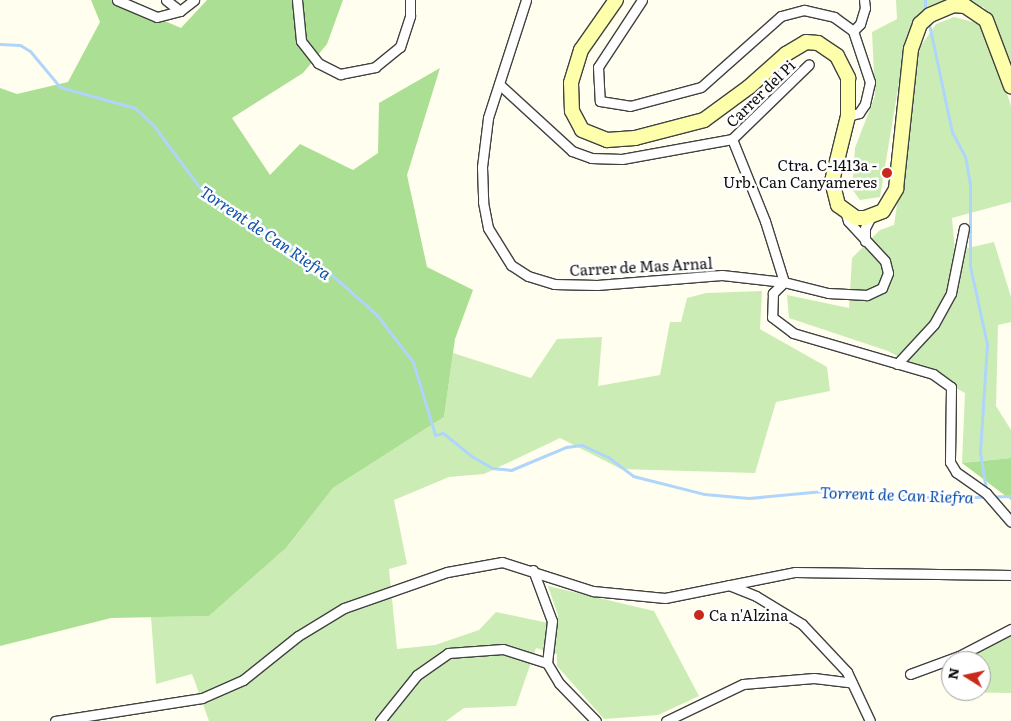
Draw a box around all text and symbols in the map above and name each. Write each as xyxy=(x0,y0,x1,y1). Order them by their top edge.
street label: Carrer del Pi xyxy=(722,56,798,130)
place label: Ctra. C-1413a - Urb. Can Canyameres xyxy=(723,155,877,190)
marker: Ctra. C-1413a - Urb. Can Canyameres xyxy=(881,167,893,179)
water label: Torrent de Can Riefra xyxy=(197,181,335,283)
street label: Carrer de Mas Arnal xyxy=(569,253,713,279)
water label: Torrent de Can Riefra xyxy=(820,482,974,506)
place label: Ca n'Alzina xyxy=(709,606,788,624)
marker: Ca n'Alzina xyxy=(693,609,705,621)
north arrow xyxy=(941,651,991,701)
text: N xyxy=(941,666,963,681)

